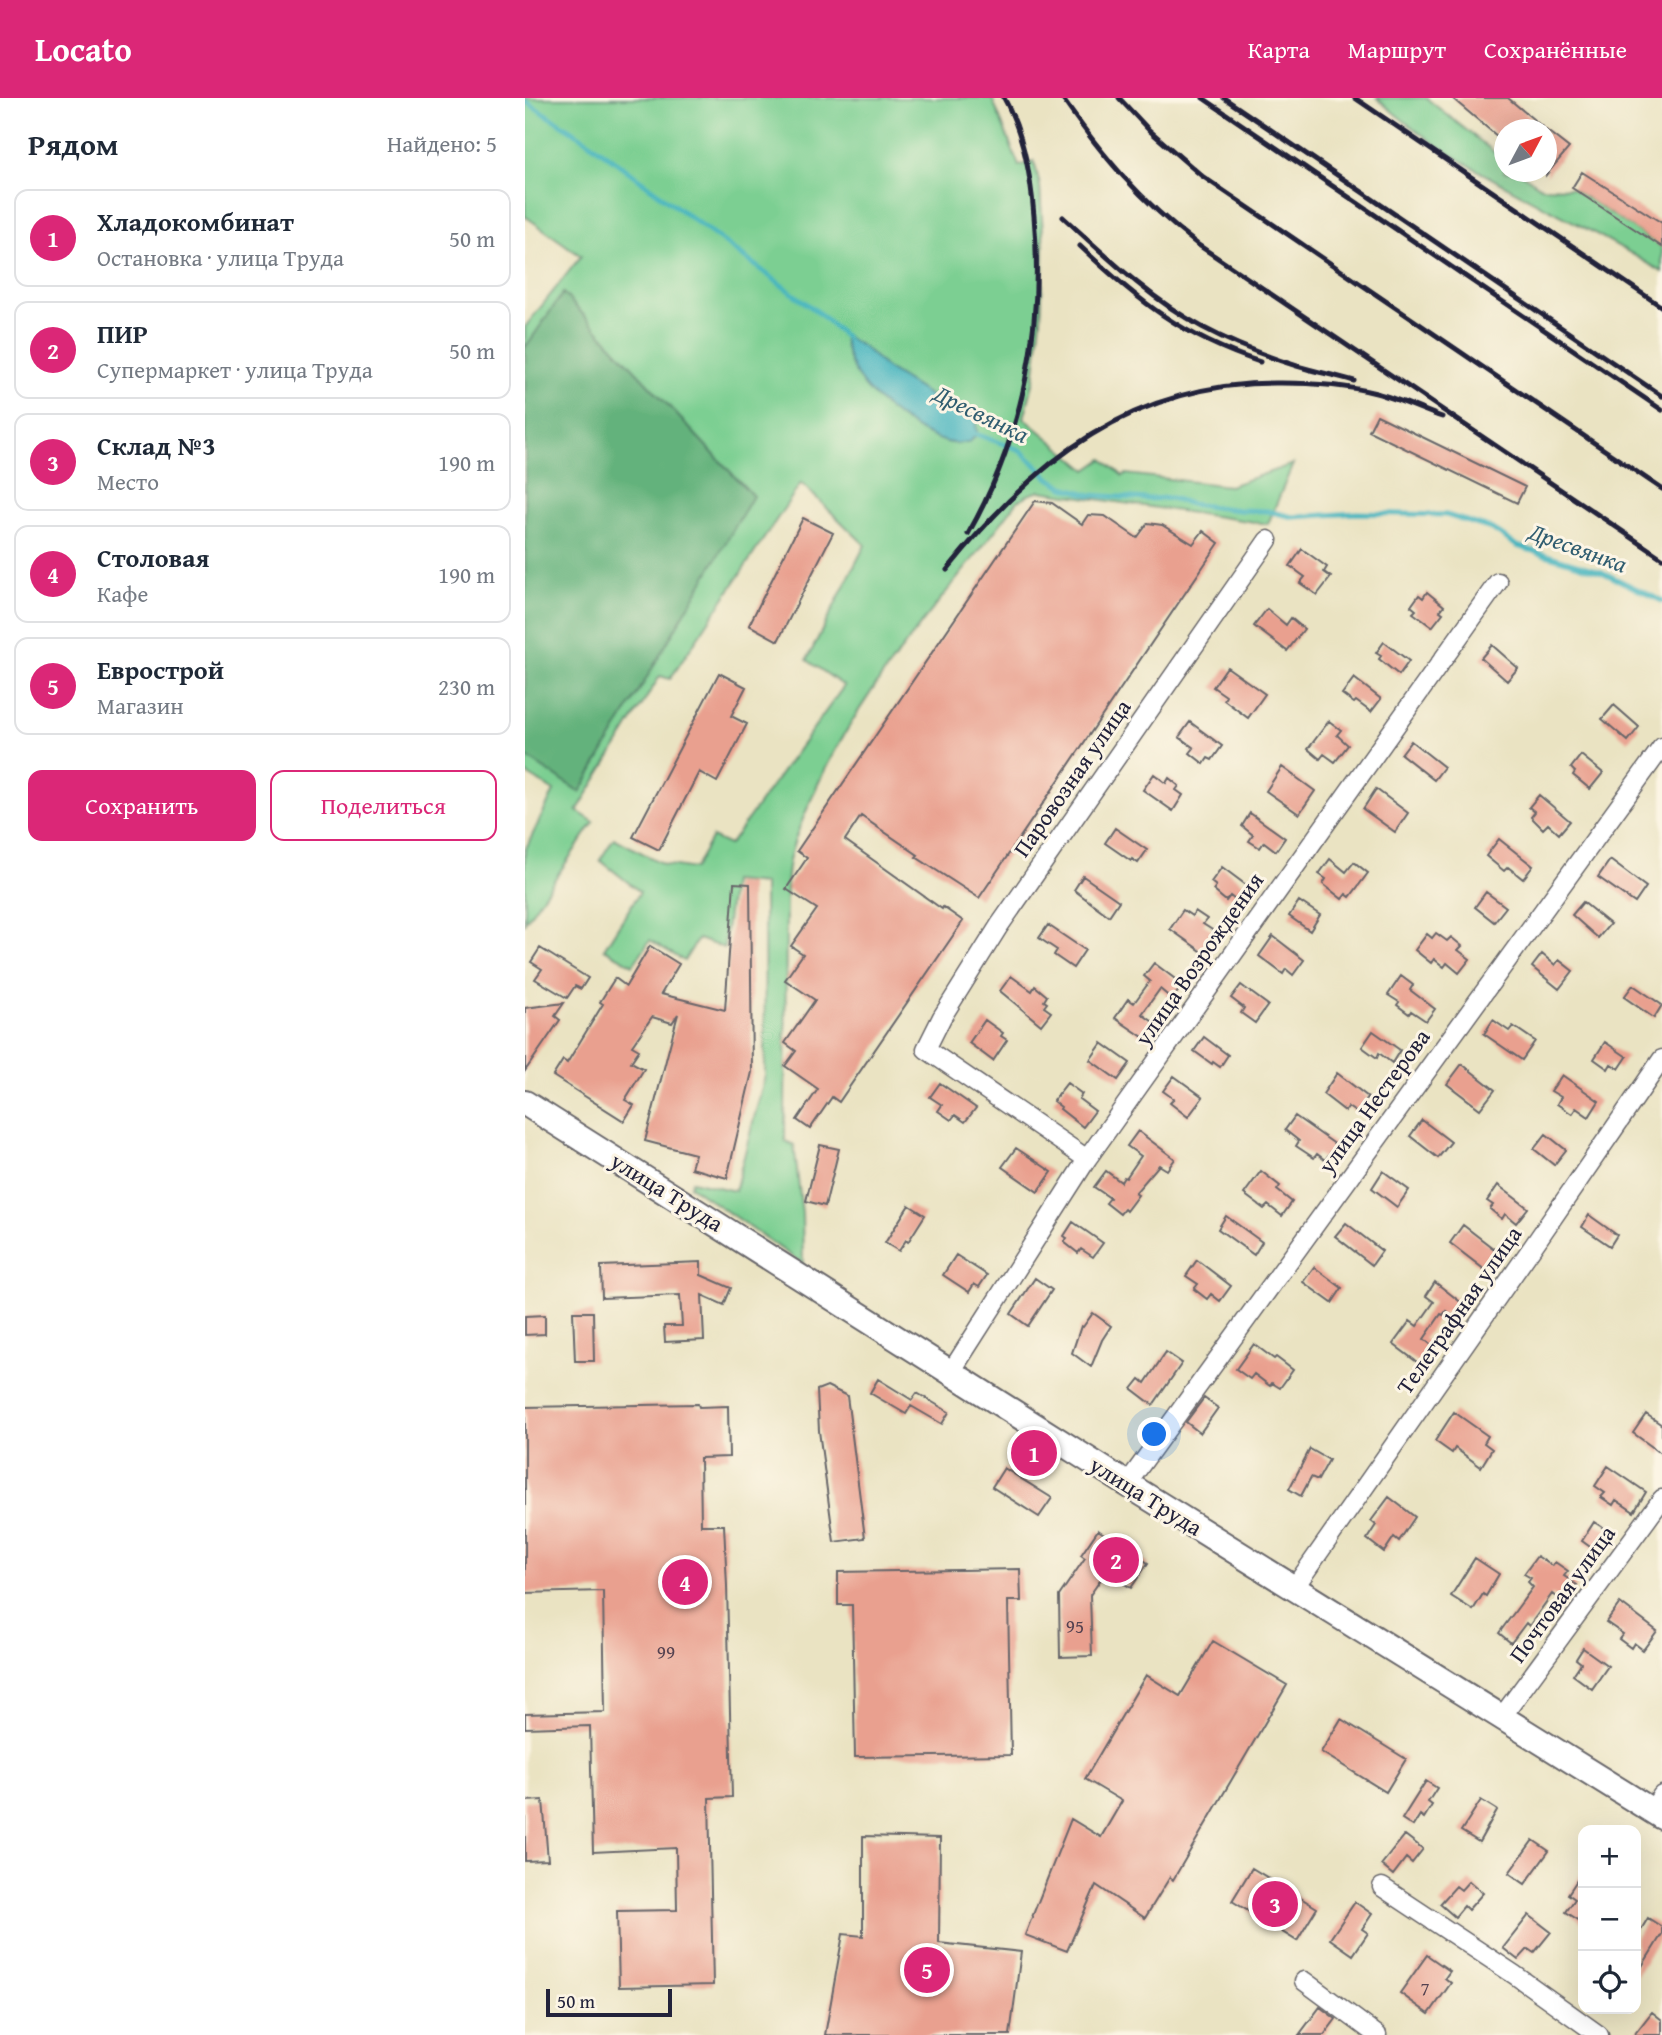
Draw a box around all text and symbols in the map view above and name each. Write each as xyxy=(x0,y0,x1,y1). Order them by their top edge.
text: Locato xyxy=(35,25,132,73)
text: Карта xyxy=(1248,32,1310,67)
text: Маршрут xyxy=(1348,32,1446,67)
text: Сохранённые xyxy=(1484,32,1627,67)
north arrow xyxy=(1494,119,1557,182)
text: Рядом xyxy=(28,122,119,166)
text: Найдено: 5 xyxy=(387,127,497,160)
text: Хладокомбинат xyxy=(97,202,294,241)
text: 1 xyxy=(47,222,59,255)
text: 50 m xyxy=(449,222,495,255)
text: Остановка · улица Труда xyxy=(97,241,344,274)
text: ПИР xyxy=(97,314,148,353)
text: 2 xyxy=(47,334,59,367)
text: 50 m xyxy=(449,334,495,367)
text: Супермаркет · улица Труда xyxy=(97,353,373,386)
water label: Дресвянка xyxy=(926,375,1035,452)
text: Склад №3 xyxy=(97,426,216,465)
text: 3 xyxy=(47,446,59,479)
text: 190 m xyxy=(438,446,495,479)
text: Место xyxy=(97,465,159,498)
water label: Дресвянка xyxy=(1522,513,1632,581)
text: Столовая xyxy=(97,538,209,577)
text: 4 xyxy=(47,558,59,591)
text: 190 m xyxy=(438,558,495,591)
text: Кафе xyxy=(97,577,148,610)
text: Еврострой xyxy=(97,650,224,689)
text: 5 xyxy=(47,670,59,703)
text: 230 m xyxy=(438,670,495,703)
text: Магазин xyxy=(97,689,184,722)
street label: Паровозная улица xyxy=(1005,692,1138,863)
button: Сохранить xyxy=(28,770,256,841)
button: Поделиться xyxy=(270,770,497,841)
street label: улица Возрождения xyxy=(1126,865,1271,1053)
street label: улица Нестерова xyxy=(1309,1022,1437,1181)
street label: улица Труда xyxy=(604,1143,730,1239)
street label: Телеграфная улица xyxy=(1388,1219,1529,1401)
your location xyxy=(1137,1417,1171,1451)
pin: 1 xyxy=(1011,1427,1057,1479)
street label: улица Труда xyxy=(1083,1447,1209,1543)
street label: Почтовая улица xyxy=(1500,1518,1623,1669)
pin: 2 xyxy=(1093,1534,1139,1586)
pin: 4 xyxy=(662,1556,708,1608)
house number: 95 xyxy=(1066,1612,1084,1640)
house number: 99 xyxy=(657,1638,675,1666)
map controls xyxy=(1578,1825,1641,2014)
button: + xyxy=(1578,1825,1641,1888)
pin: 3 xyxy=(1252,1878,1298,1930)
button: − xyxy=(1578,1888,1641,1951)
pin: 5 xyxy=(904,1944,950,1996)
button: locate xyxy=(1578,1951,1641,2014)
house number: 7 xyxy=(1420,1974,1430,2002)
scale bar xyxy=(546,1986,672,2018)
text: 50 m xyxy=(557,1987,595,2015)

